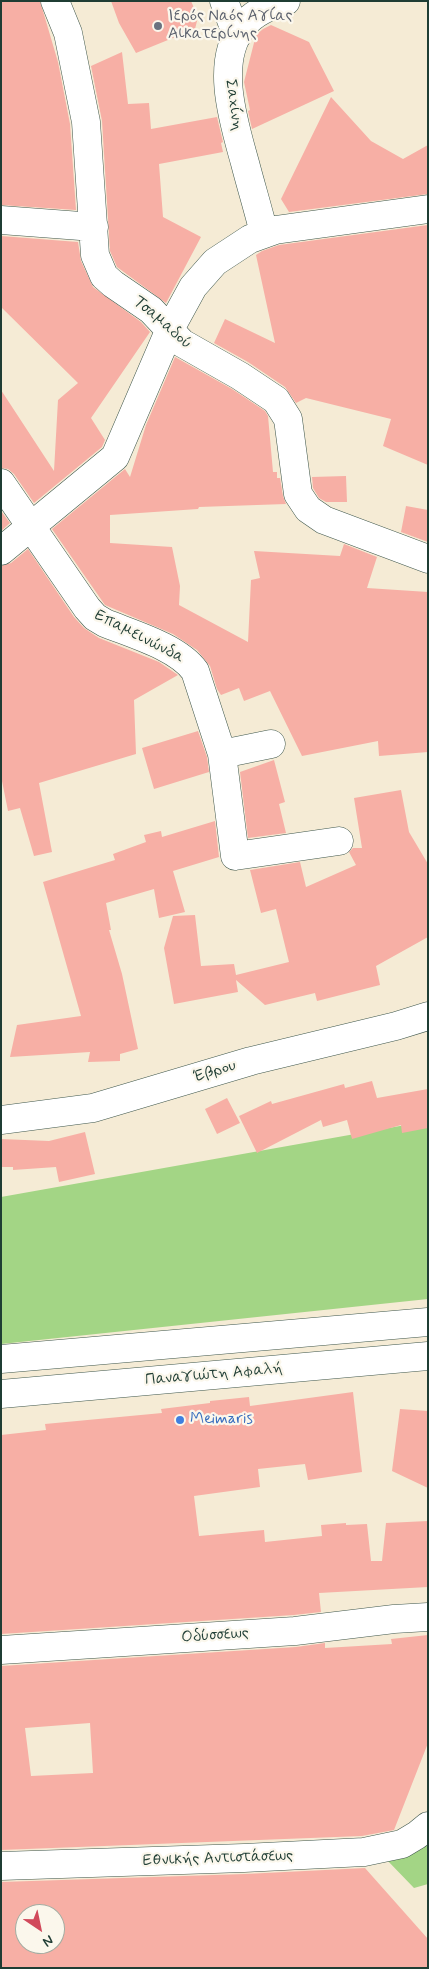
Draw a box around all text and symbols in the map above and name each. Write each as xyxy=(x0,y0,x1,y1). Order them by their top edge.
place label: Ιερός Ναός Αγίας Αικατερίνης xyxy=(168,7,292,45)
marker: Ιερός Ναός Αγίας Αικατερίνης xyxy=(152,20,164,32)
street label: Σαχίνη xyxy=(220,78,246,132)
street label: Τσαμαδού xyxy=(129,292,195,354)
street label: Επαμεινώνδα xyxy=(91,606,187,668)
street label: Έβρου xyxy=(191,1056,239,1088)
street label: Παναγιώτη Αφαλή xyxy=(144,1359,284,1391)
place label: Meimaris xyxy=(190,1410,253,1430)
marker: Meimaris xyxy=(174,1414,186,1426)
street label: Οδύσσεως xyxy=(181,1624,249,1648)
street label: Εθνικής Αντιστάσεως xyxy=(142,1847,294,1871)
north arrow xyxy=(15,1904,65,1954)
text: N xyxy=(39,1931,57,1951)

